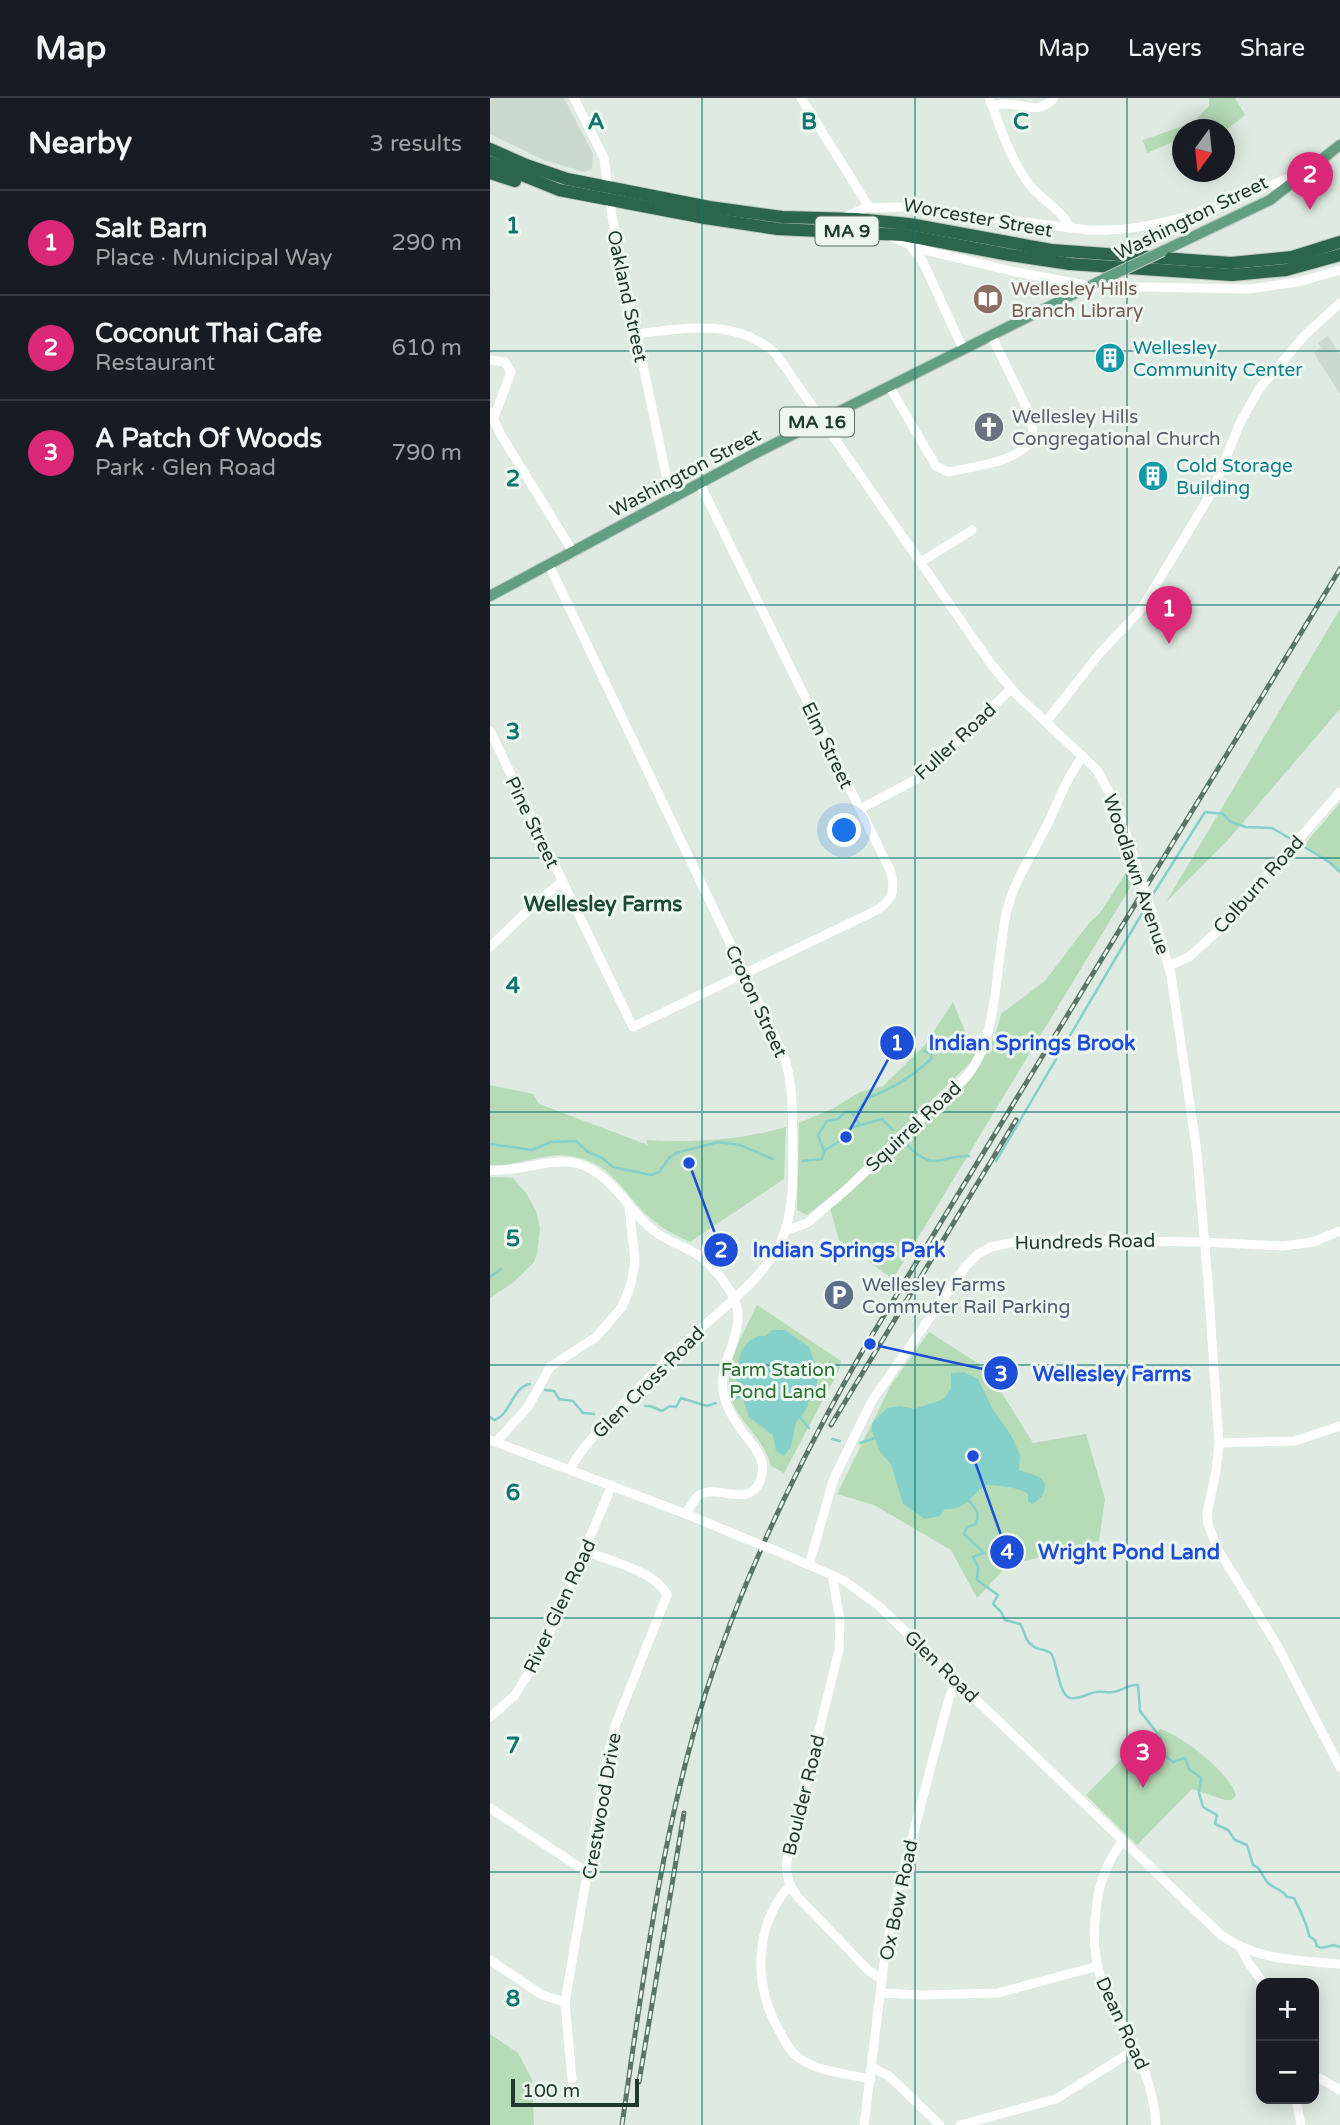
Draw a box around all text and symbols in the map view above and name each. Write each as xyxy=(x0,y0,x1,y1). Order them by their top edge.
text: Map xyxy=(35,29,106,68)
text: Map xyxy=(1038,34,1090,63)
text: Layers xyxy=(1128,34,1202,63)
text: Share xyxy=(1240,34,1305,63)
text: A xyxy=(587,108,605,136)
text: B xyxy=(801,108,817,136)
text: C xyxy=(1013,108,1029,136)
north arrow xyxy=(1172,119,1235,182)
text: Nearby xyxy=(28,125,132,162)
text: 3 results xyxy=(369,130,462,158)
pin: 2 xyxy=(1287,152,1333,210)
street label: Washington Street xyxy=(1111,171,1272,265)
street label: Worcester Street xyxy=(901,194,1054,242)
text: 1 xyxy=(506,212,520,240)
text: Salt Barn xyxy=(95,213,207,244)
road number: MA 9 xyxy=(816,216,878,246)
street label: Oakland Street xyxy=(602,228,652,364)
text: 1 xyxy=(44,229,58,257)
text: 290 m xyxy=(392,229,462,257)
text: Place · Municipal Way xyxy=(95,244,332,272)
place label: Wellesley Hills Branch Library xyxy=(1011,278,1143,322)
library icon: Wellesley Hills Branch Library xyxy=(971,282,1005,316)
text: Coconut Thai Cafe xyxy=(95,318,322,349)
text: 2 xyxy=(44,334,58,362)
text: 610 m xyxy=(392,334,462,362)
place label: Wellesley Community Center xyxy=(1133,337,1303,381)
building icon: Wellesley Community Center xyxy=(1093,341,1127,375)
text: Restaurant xyxy=(95,349,215,377)
place label: Wellesley Hills Congregational Church xyxy=(1012,406,1221,450)
road number: MA 16 xyxy=(780,408,854,436)
church icon: Wellesley Hills Congregational Church xyxy=(972,410,1006,444)
text: A Patch Of Woods xyxy=(95,423,322,454)
street label: Washington Street xyxy=(606,424,765,522)
text: 3 xyxy=(44,439,58,467)
text: 790 m xyxy=(392,439,462,467)
text: Park · Glen Road xyxy=(95,454,276,482)
place label: Cold Storage Building xyxy=(1176,455,1293,499)
building icon: Cold Storage Building xyxy=(1136,459,1170,493)
text: 2 xyxy=(506,465,520,493)
pin: 1 xyxy=(1146,586,1192,644)
street label: Elm Street xyxy=(797,699,857,792)
street label: Fuller Road xyxy=(911,699,1001,785)
text: 3 xyxy=(506,718,520,746)
street label: Pine Street xyxy=(501,773,564,872)
street label: Woodlawn Avenue xyxy=(1098,791,1174,957)
your location xyxy=(827,813,861,847)
street label: Colburn Road xyxy=(1209,831,1308,938)
district label: Wellesley Farms xyxy=(524,892,682,917)
street label: Croton Street xyxy=(721,942,792,1061)
text: 4 xyxy=(506,972,521,1000)
callout: Indian Springs Brook xyxy=(879,1022,1149,1064)
text: 1 xyxy=(890,1031,904,1056)
text: Indian Springs Brook xyxy=(928,1031,1136,1056)
street label: Squirrel Road xyxy=(861,1077,966,1177)
text: 5 xyxy=(506,1225,520,1253)
callout: Indian Springs Park xyxy=(703,1229,959,1271)
street label: Hundreds Road xyxy=(1014,1230,1156,1254)
text: 2 xyxy=(714,1238,728,1263)
text: Indian Springs Park xyxy=(753,1238,946,1263)
place label: Wellesley Farms Commuter Rail Parking xyxy=(862,1274,1070,1318)
parking icon: Wellesley Farms Commuter Rail Parking xyxy=(822,1278,856,1312)
street label: Glen Cross Road xyxy=(588,1322,709,1443)
callout: Wellesley Farms xyxy=(984,1352,1205,1394)
park label: Farm Station Pond Land xyxy=(721,1359,835,1403)
text: 3 xyxy=(994,1362,1008,1387)
text: Wellesley Farms xyxy=(1033,1362,1191,1387)
text: 6 xyxy=(506,1479,520,1507)
callout: Wright Pond Land xyxy=(990,1531,1234,1573)
street label: River Glen Road xyxy=(519,1536,601,1677)
text: 4 xyxy=(1000,1540,1014,1565)
text: Wright Pond Land xyxy=(1038,1540,1220,1565)
street label: Glen Road xyxy=(900,1626,983,1707)
pin: 3 xyxy=(1120,1730,1166,1788)
street label: Crestwood Drive xyxy=(578,1731,626,1881)
text: 7 xyxy=(506,1732,520,1760)
street label: Boulder Road xyxy=(778,1733,830,1858)
street label: Ox Bow Road xyxy=(875,1838,922,1962)
street label: Dean Road xyxy=(1091,1974,1153,2073)
map controls xyxy=(1256,1978,1319,2104)
button: + xyxy=(1256,1978,1319,2041)
text: 8 xyxy=(506,1985,520,2013)
button: − xyxy=(1256,2041,1319,2104)
scale bar xyxy=(511,2076,639,2108)
text: 100 m xyxy=(522,2080,580,2102)

